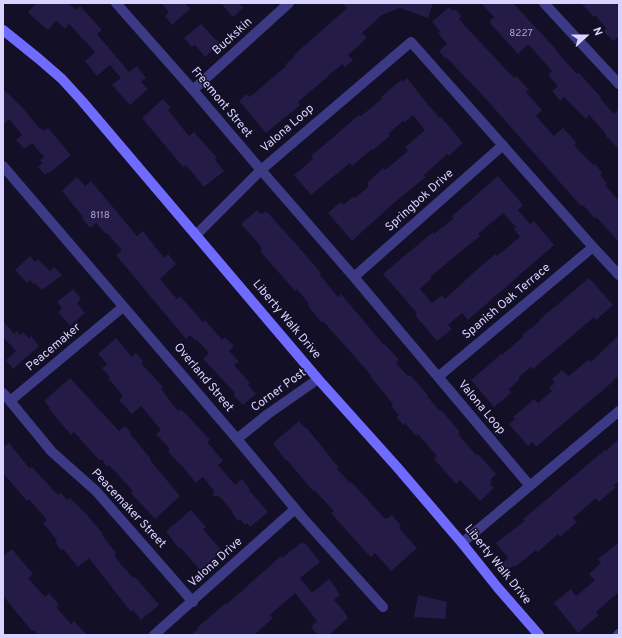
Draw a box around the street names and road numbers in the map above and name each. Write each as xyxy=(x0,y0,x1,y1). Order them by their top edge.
street label: Buckskin xyxy=(210,15,256,59)
street label: Freemont Street xyxy=(187,65,255,141)
street label: Valona Loop xyxy=(258,102,318,156)
street label: Springbok Drive xyxy=(383,167,457,235)
street label: Spanish Oak Terrace xyxy=(460,261,554,343)
street label: Liberty Walk Drive xyxy=(249,278,323,362)
street label: Peacemaker xyxy=(24,321,84,375)
street label: Overland Street xyxy=(170,341,236,415)
street label: Corner Post xyxy=(249,366,309,416)
street label: Valona Loop xyxy=(454,378,508,438)
street label: Peacemaker Street xyxy=(88,466,168,552)
street label: Liberty Walk Drive xyxy=(460,522,534,608)
street label: Valona Drive xyxy=(186,535,246,591)

